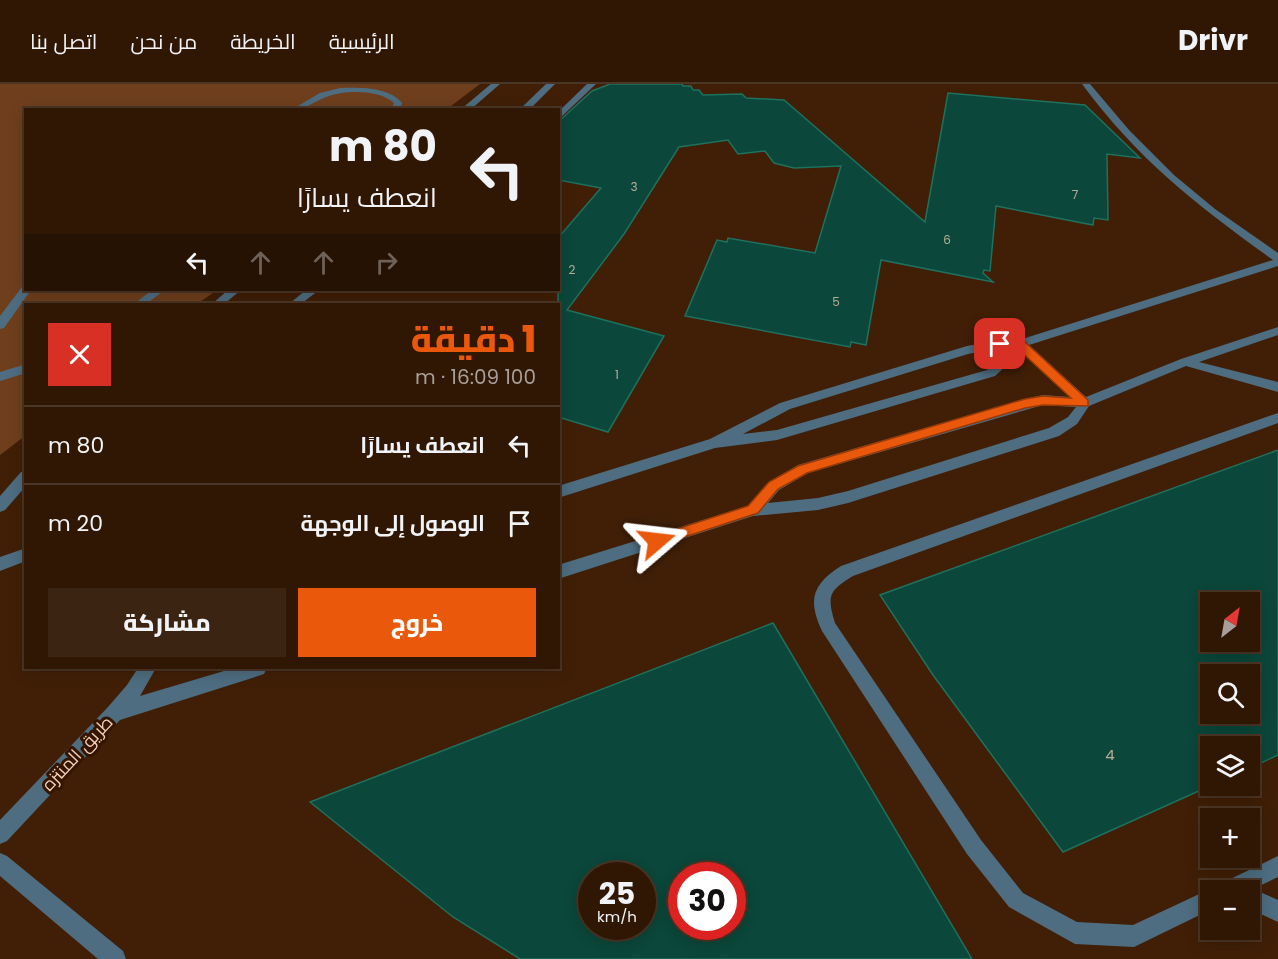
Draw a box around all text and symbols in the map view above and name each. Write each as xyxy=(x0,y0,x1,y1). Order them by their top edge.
text: Drivr xyxy=(1178,21,1248,60)
text: اتصل بنا xyxy=(30,27,97,56)
text: من نحن xyxy=(130,27,197,56)
text: الخريطة xyxy=(230,27,296,56)
text: الرئيسية xyxy=(329,27,395,56)
text: 80 m xyxy=(329,117,437,176)
icon: left xyxy=(458,132,536,210)
house number: 3 xyxy=(630,178,638,195)
text: انعطف يسارًا xyxy=(297,179,437,216)
house number: 7 xyxy=(1072,186,1079,203)
house number: 6 xyxy=(943,231,951,248)
icon: left xyxy=(181,246,214,279)
icon: ahead xyxy=(244,246,277,279)
icon: ahead xyxy=(307,246,340,279)
icon: right xyxy=(370,246,403,279)
house number: 2 xyxy=(569,261,576,278)
house number: 5 xyxy=(832,293,840,310)
text: 1 دقيقة xyxy=(411,314,536,365)
pin xyxy=(974,318,1025,369)
button: close xyxy=(48,323,111,386)
icon: arrive xyxy=(983,327,1016,360)
text: 100 m · 16:09 xyxy=(415,363,536,391)
house number: 1 xyxy=(615,366,619,383)
icon: left xyxy=(503,429,536,462)
text: 80 m xyxy=(48,430,104,461)
text: انعطف يسارًا xyxy=(360,430,485,461)
icon: arrive xyxy=(503,507,536,540)
text: 20 m xyxy=(48,508,103,539)
text: الوصول إلى الوجهة xyxy=(300,508,485,539)
position arrow xyxy=(625,509,689,573)
button: مشاركة xyxy=(48,588,286,657)
button: خروج xyxy=(298,588,536,657)
north arrow xyxy=(1200,592,1260,652)
map controls xyxy=(1200,592,1260,940)
button: search xyxy=(1200,664,1260,724)
street label: طريق المنتزه xyxy=(36,710,118,796)
button: layers xyxy=(1200,736,1260,796)
house number: 4 xyxy=(1105,744,1115,765)
button: + xyxy=(1200,808,1260,868)
speed limit sign: 30 xyxy=(668,862,746,940)
text: 25 xyxy=(599,872,635,915)
button: − xyxy=(1200,880,1260,940)
text: km/h xyxy=(597,906,637,927)

